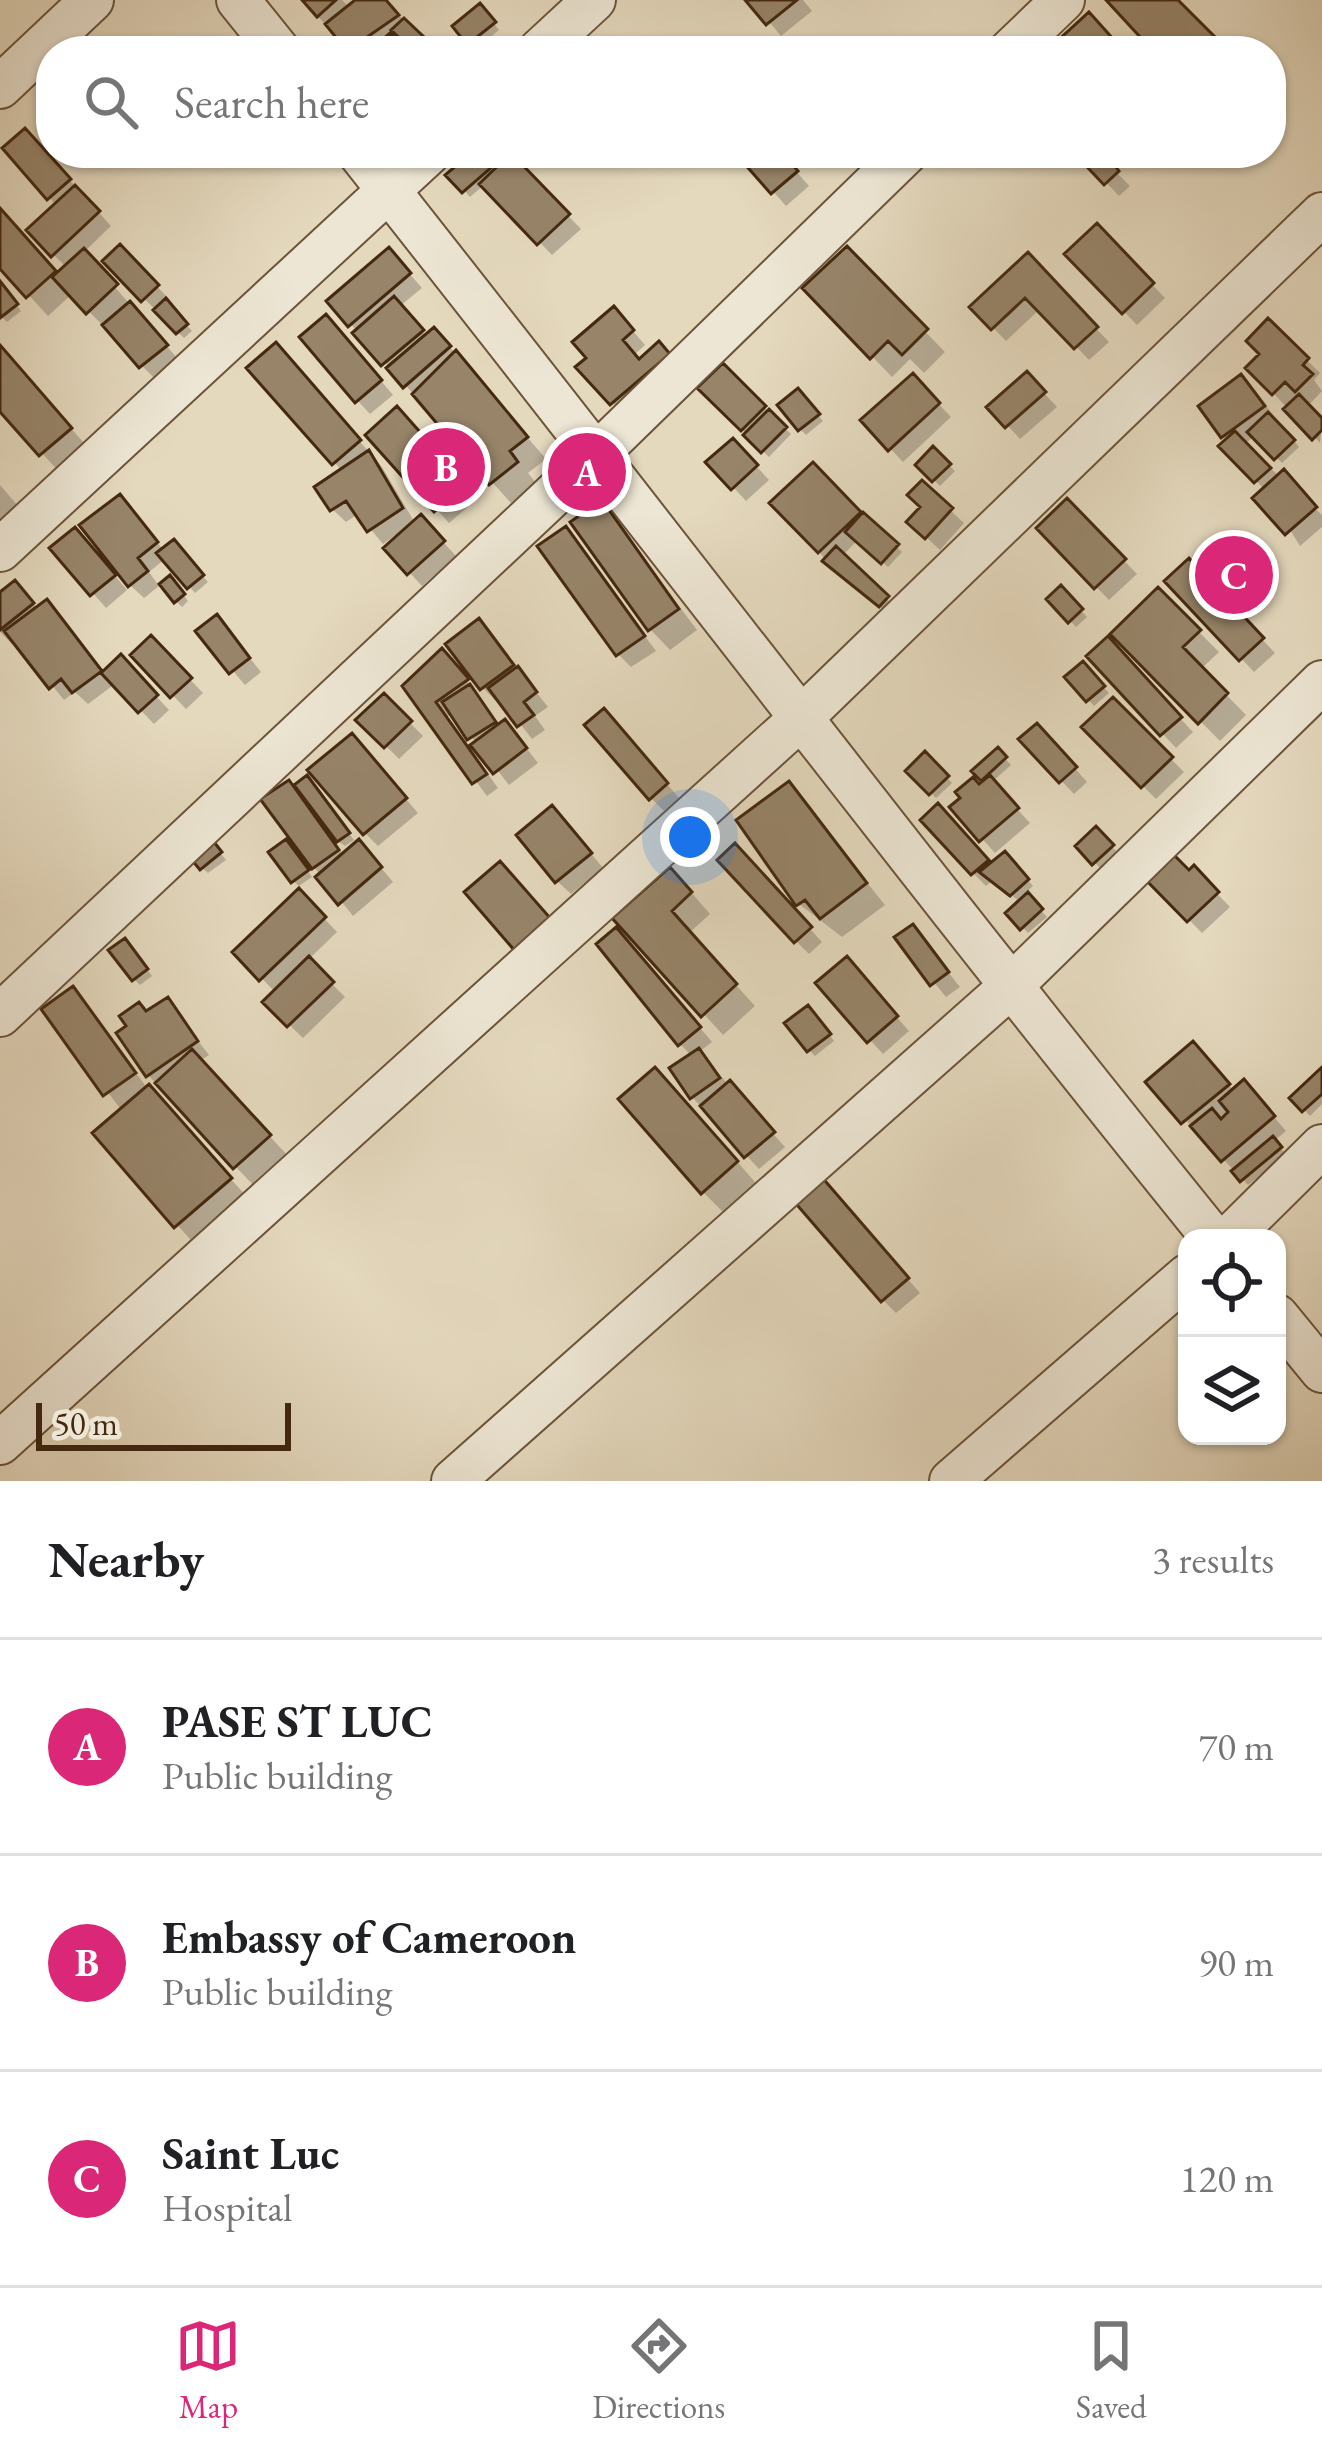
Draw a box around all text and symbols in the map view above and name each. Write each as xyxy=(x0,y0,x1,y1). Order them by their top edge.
search box xyxy=(36,36,1286,168)
icon: search xyxy=(78,69,144,135)
text: Search here xyxy=(174,73,369,131)
pin: B xyxy=(407,422,485,512)
pin: A xyxy=(548,427,626,517)
pin: C xyxy=(1195,530,1273,620)
your location xyxy=(660,807,720,867)
map controls xyxy=(1178,1229,1286,1445)
button: locate xyxy=(1178,1229,1286,1337)
button: layers xyxy=(1178,1337,1286,1445)
scale bar xyxy=(36,1397,291,1450)
text: 50 m xyxy=(54,1402,118,1445)
text: Nearby xyxy=(48,1526,204,1592)
text: 3 results xyxy=(1152,1534,1274,1585)
text: PASE ST LUC xyxy=(162,1692,433,1750)
text: A xyxy=(73,1721,101,1772)
text: 70 m xyxy=(1198,1721,1274,1772)
text: Public building xyxy=(162,1750,393,1801)
text: Embassy of Cameroon xyxy=(162,1908,576,1966)
text: B xyxy=(75,1937,99,1988)
text: 90 m xyxy=(1198,1937,1274,1988)
text: Public building xyxy=(162,1966,393,2017)
text: Saint Luc xyxy=(162,2124,339,2182)
text: C xyxy=(73,2153,101,2204)
text: 120 m xyxy=(1180,2153,1274,2204)
text: Hospital xyxy=(162,2182,292,2233)
tab: Map xyxy=(175,2313,241,2428)
tab: Directions xyxy=(592,2313,725,2428)
tab: Saved xyxy=(1076,2313,1147,2428)

